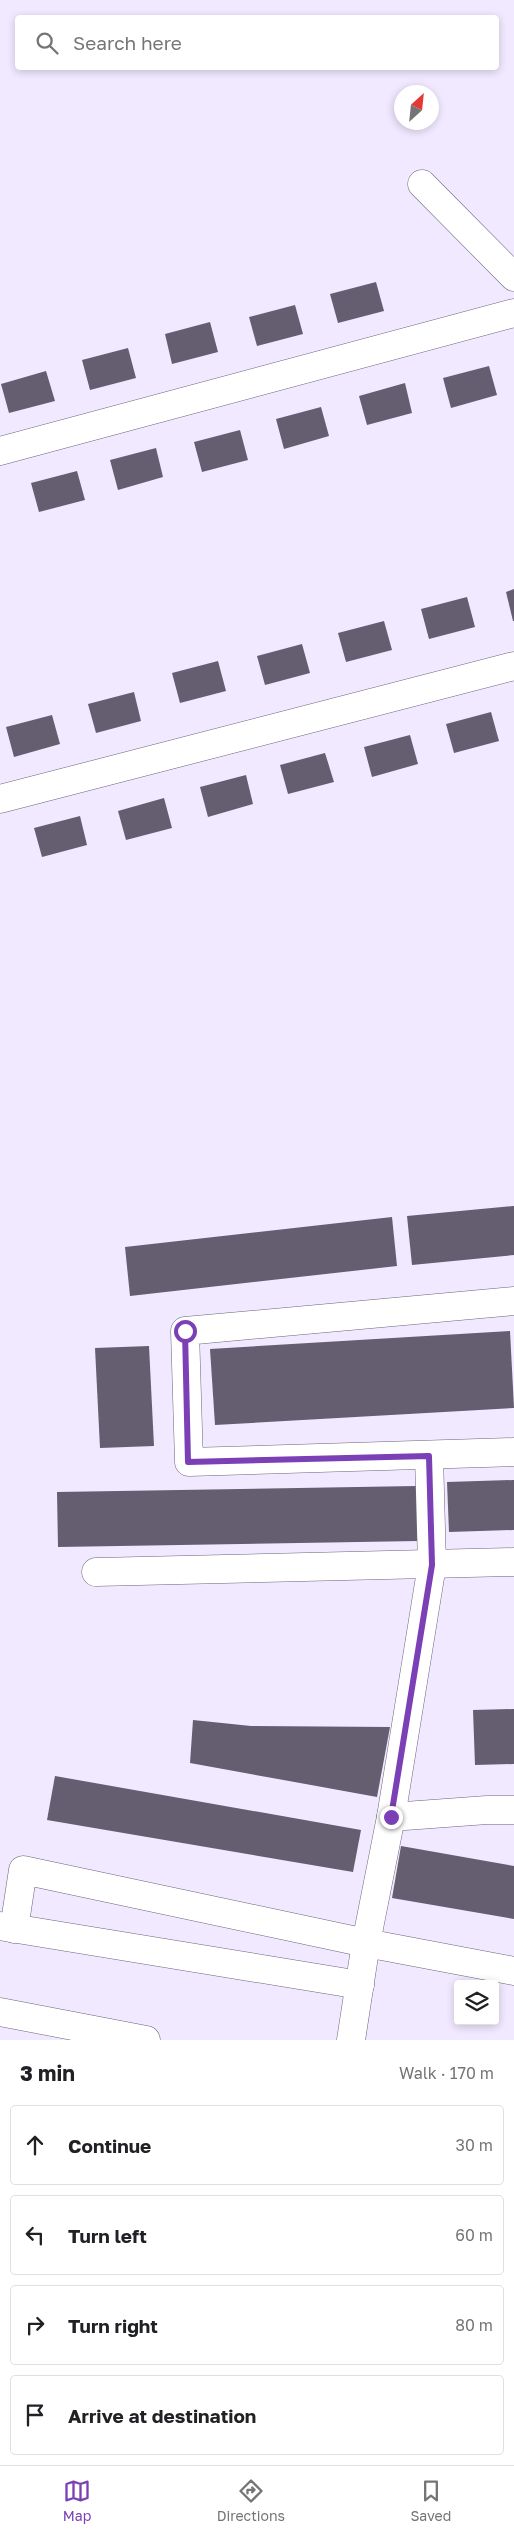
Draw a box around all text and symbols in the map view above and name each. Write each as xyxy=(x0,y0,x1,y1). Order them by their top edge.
search box xyxy=(15,15,499,70)
icon: search xyxy=(33,29,61,57)
text: Search here xyxy=(73,31,182,54)
north arrow xyxy=(394,85,439,130)
route start xyxy=(174,1320,197,1343)
route end xyxy=(380,1806,403,1829)
map controls xyxy=(454,1980,499,2025)
button: layers xyxy=(454,1980,499,2025)
text: 3 min xyxy=(20,2060,75,2086)
text: Walk · 170 m xyxy=(399,2063,494,2083)
icon: ahead xyxy=(21,2131,49,2159)
text: Continue xyxy=(68,2134,151,2157)
text: 30 m xyxy=(456,2135,493,2155)
icon: left xyxy=(21,2221,49,2249)
text: Turn left xyxy=(68,2224,147,2247)
text: 60 m xyxy=(455,2225,493,2245)
icon: right xyxy=(21,2311,49,2339)
text: Turn right xyxy=(68,2314,158,2337)
text: 80 m xyxy=(455,2315,493,2335)
icon: arrive xyxy=(21,2401,49,2429)
text: Arrive at destination xyxy=(68,2404,256,2427)
tab: Map xyxy=(63,2477,91,2524)
tab: Directions xyxy=(217,2477,285,2524)
tab: Saved xyxy=(410,2477,451,2524)

